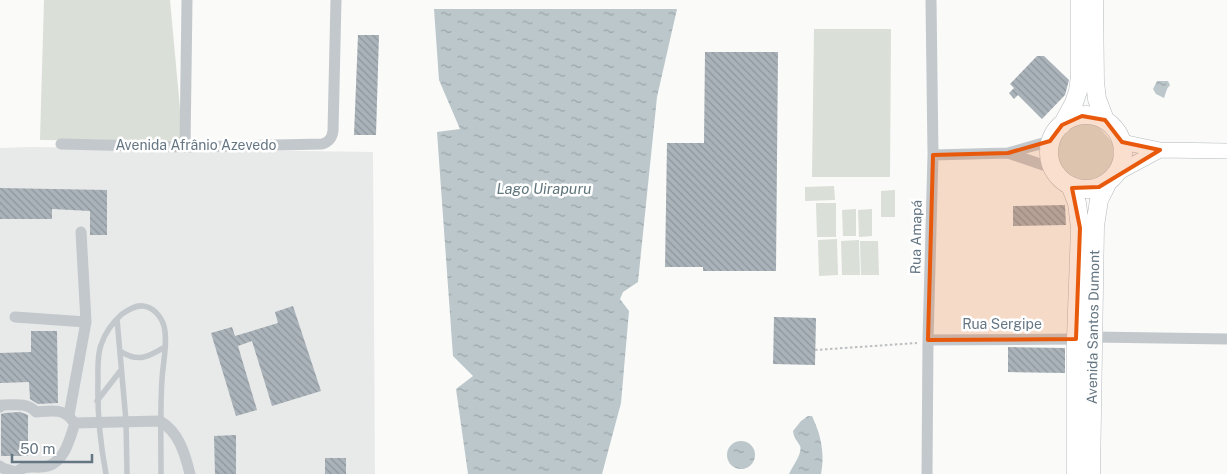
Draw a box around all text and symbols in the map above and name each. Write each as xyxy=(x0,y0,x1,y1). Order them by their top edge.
street label: Avenida Afrânio Azevedo xyxy=(115,137,277,153)
water label: Lago Uirapuru xyxy=(496,180,592,197)
street label: Rua Amapá xyxy=(907,200,925,274)
street label: Avenida Santos Dumont xyxy=(1084,250,1102,404)
street label: Rua Sergipe xyxy=(962,316,1042,332)
scale bar xyxy=(12,432,92,464)
text: 50 m xyxy=(20,440,55,457)

